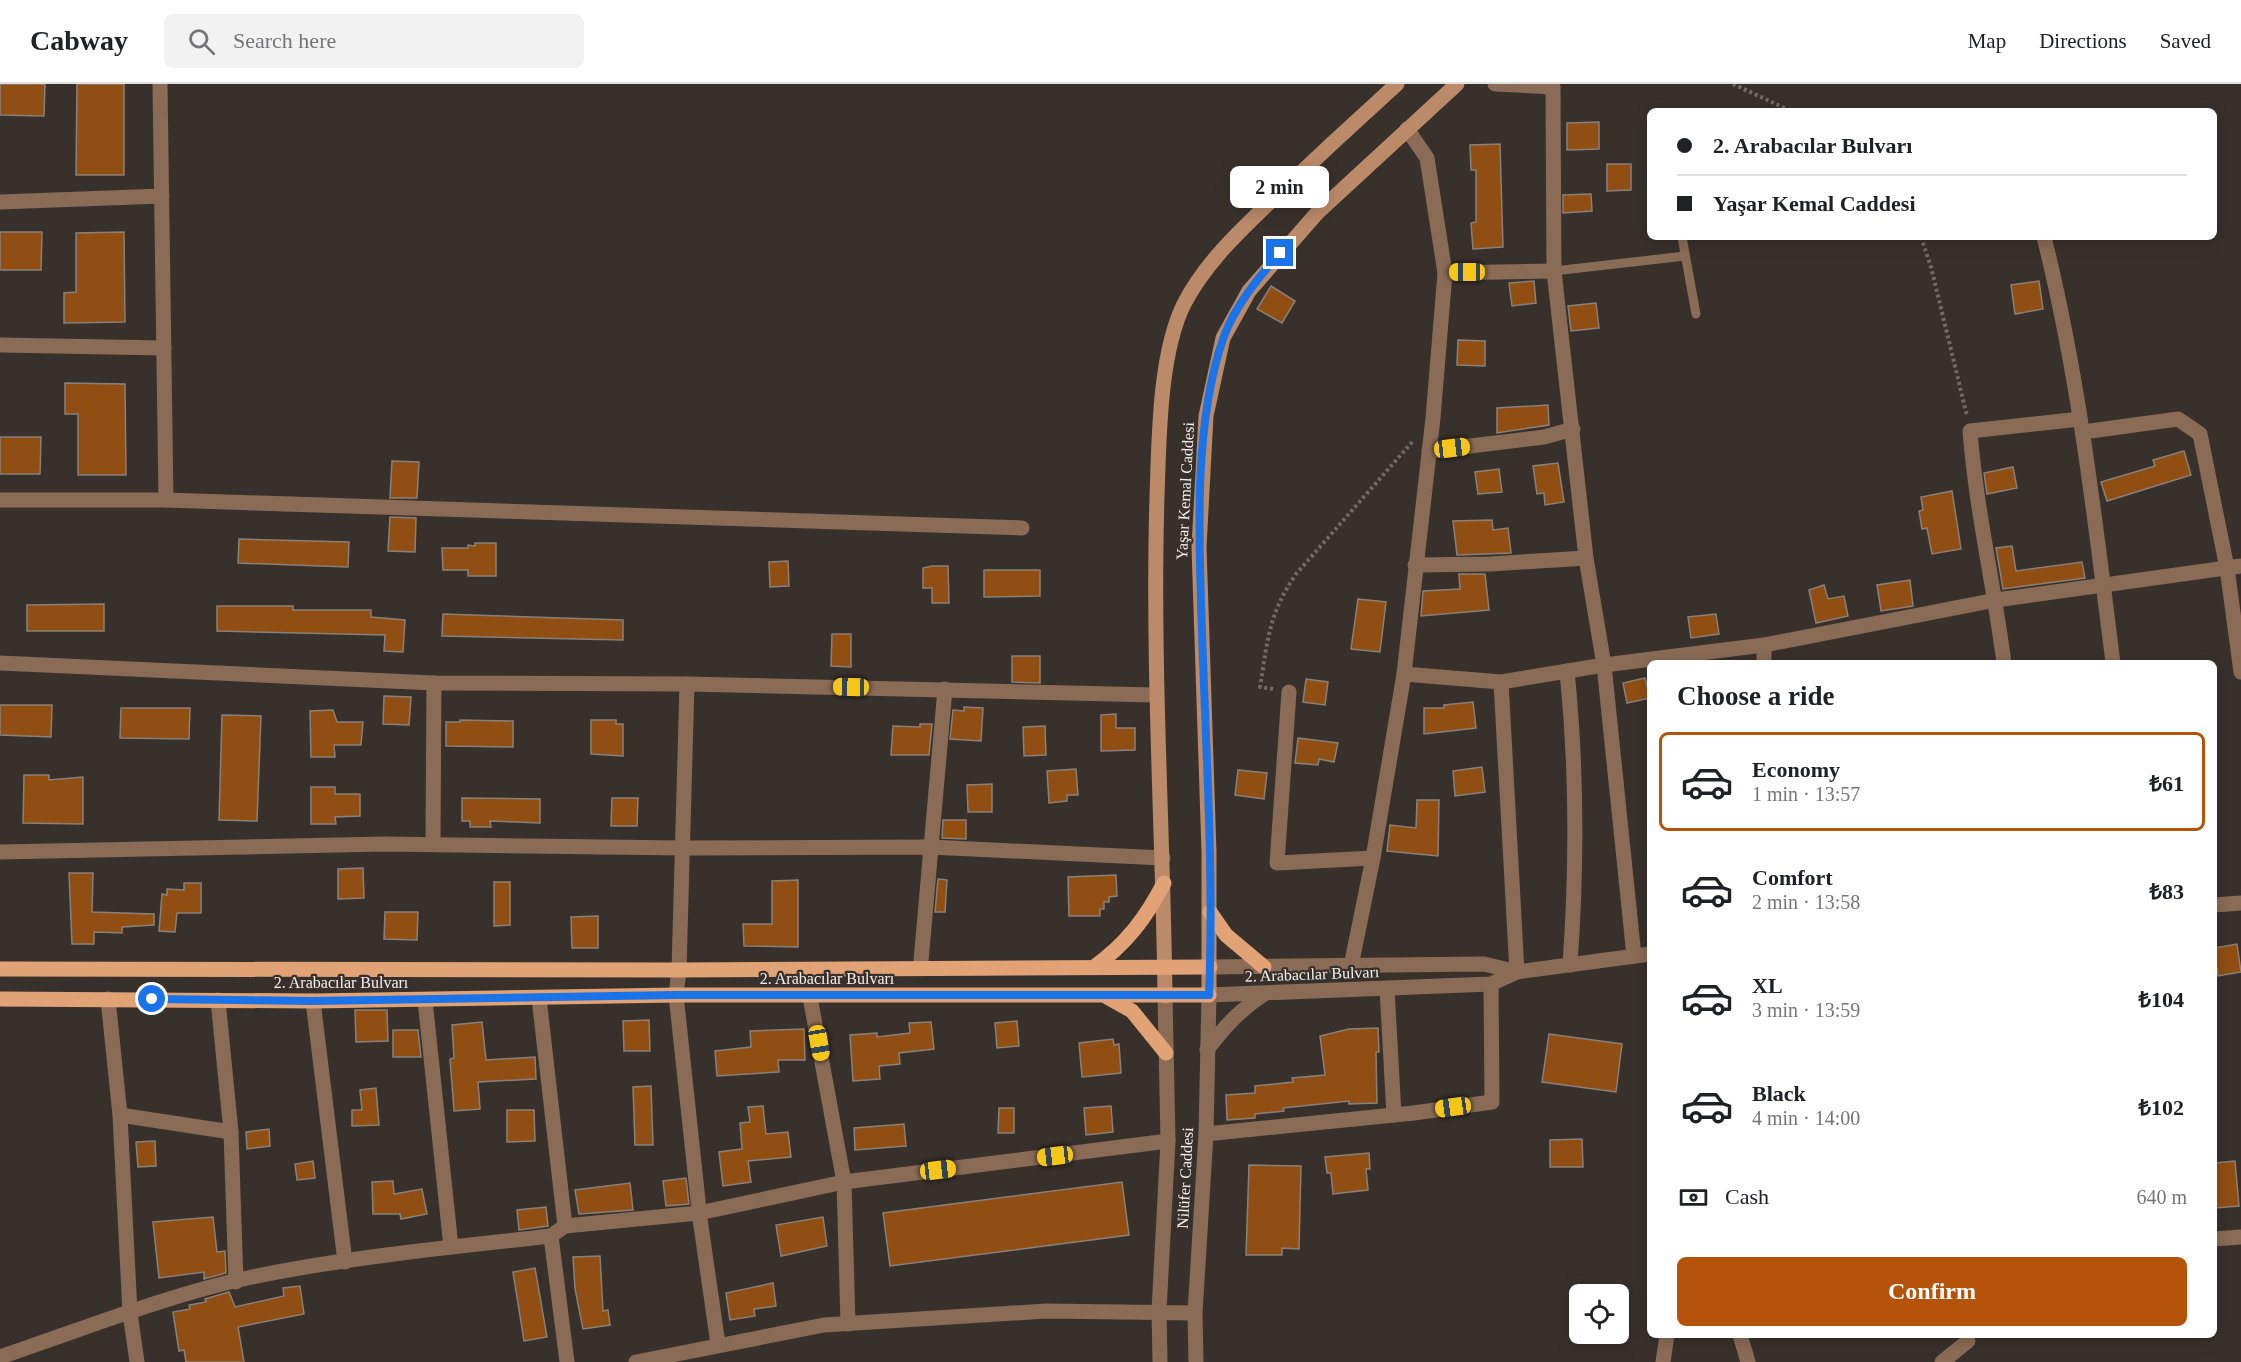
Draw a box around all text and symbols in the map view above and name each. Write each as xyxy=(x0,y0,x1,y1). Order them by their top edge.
search box xyxy=(164,14,584,68)
text: Cabway xyxy=(30,25,128,56)
icon: search xyxy=(185,25,218,58)
text: Search here xyxy=(233,28,336,53)
text: Map xyxy=(1968,29,2006,53)
text: Directions xyxy=(2039,29,2127,53)
text: Saved xyxy=(2160,29,2211,53)
text: 2. Arabacılar Bulvarı xyxy=(1713,133,1912,158)
callout: 2 min xyxy=(1230,166,1330,208)
text: 2 min xyxy=(1255,176,1304,198)
text: Yaşar Kemal Caddesi xyxy=(1713,191,1916,216)
route end xyxy=(1266,239,1293,266)
car xyxy=(1449,263,1485,281)
street label: Yaşar Kemal Caddesi xyxy=(1173,421,1198,560)
car xyxy=(1433,437,1471,459)
car xyxy=(833,678,869,696)
text: Choose a ride xyxy=(1677,681,1835,711)
icon: car xyxy=(1680,755,1734,809)
text: Economy xyxy=(1752,757,1840,782)
text: ₺61 xyxy=(2149,771,2184,796)
text: 1 min · 13:57 xyxy=(1752,783,1860,805)
icon: car xyxy=(1680,863,1734,917)
text: Comfort xyxy=(1752,865,1833,890)
text: ₺83 xyxy=(2149,879,2184,904)
text: 2 min · 13:58 xyxy=(1752,891,1860,913)
street label: 2. Arabacılar Bulvarı xyxy=(1244,963,1380,985)
street label: 2. Arabacılar Bulvarı xyxy=(760,970,895,987)
icon: car xyxy=(1680,971,1734,1025)
text: XL xyxy=(1752,973,1783,998)
street label: 2. Arabacılar Bulvarı xyxy=(274,974,409,991)
route start xyxy=(138,985,165,1012)
text: ₺104 xyxy=(2138,987,2184,1012)
text: 3 min · 13:59 xyxy=(1752,999,1860,1021)
car xyxy=(807,1024,831,1062)
icon: car xyxy=(1680,1079,1734,1133)
text: Black xyxy=(1752,1081,1806,1106)
text: ₺102 xyxy=(2138,1095,2184,1120)
car xyxy=(1434,1096,1472,1118)
text: 4 min · 14:00 xyxy=(1752,1107,1860,1129)
street label: Nilüfer Caddesi xyxy=(1174,1126,1196,1229)
car xyxy=(1036,1145,1074,1167)
car xyxy=(919,1159,957,1181)
icon: cash xyxy=(1677,1181,1710,1214)
text: Cash xyxy=(1725,1184,1769,1209)
text: 640 m xyxy=(2136,1186,2187,1208)
button: Confirm xyxy=(1677,1257,2187,1326)
map controls xyxy=(1569,1284,1629,1344)
button: locate xyxy=(1569,1284,1629,1344)

